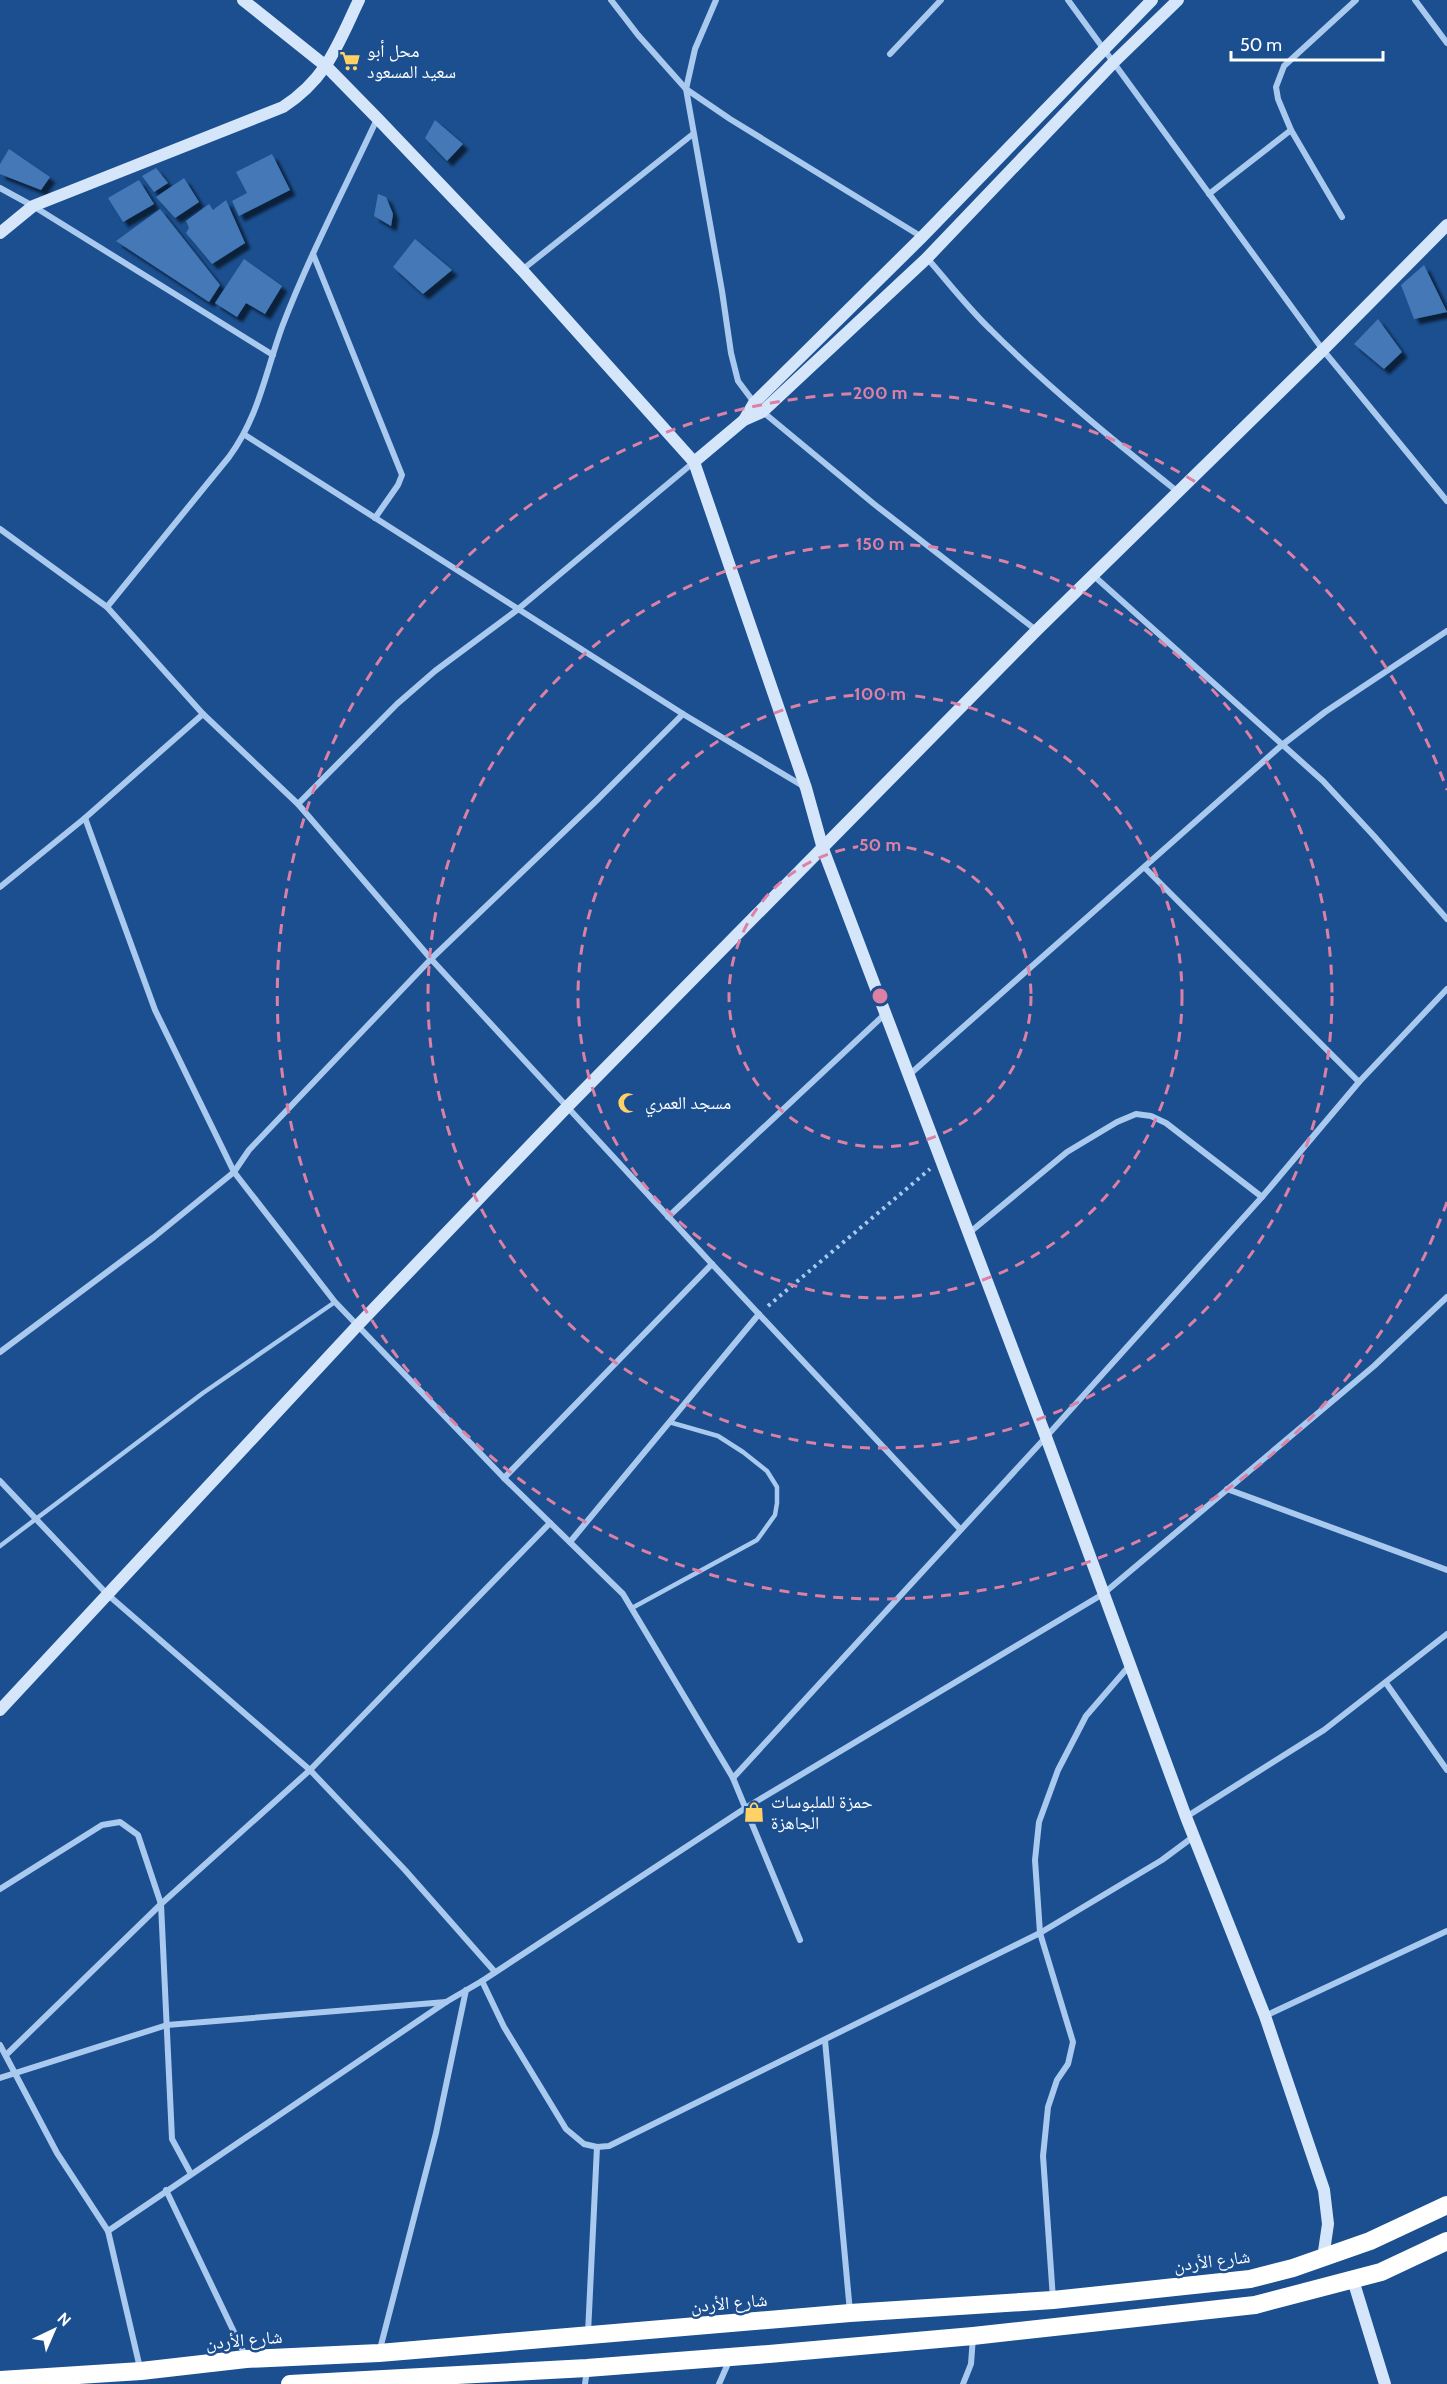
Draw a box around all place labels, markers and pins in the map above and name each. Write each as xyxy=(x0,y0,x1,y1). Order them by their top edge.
place label: محل أبو سعيد المسعود xyxy=(367,40,456,83)
supermarket icon: محل أبو سعيد المسعود xyxy=(338,49,362,73)
centre of rings xyxy=(870,986,890,1006)
mosque icon: مسجد العمري xyxy=(616,1091,640,1115)
place label: مسجد العمري xyxy=(645,1092,731,1118)
place label: حمزة للملبوسات الجاهزة xyxy=(771,1791,873,1834)
shop icon: حمزة للملبوسات الجاهزة xyxy=(742,1800,766,1824)

